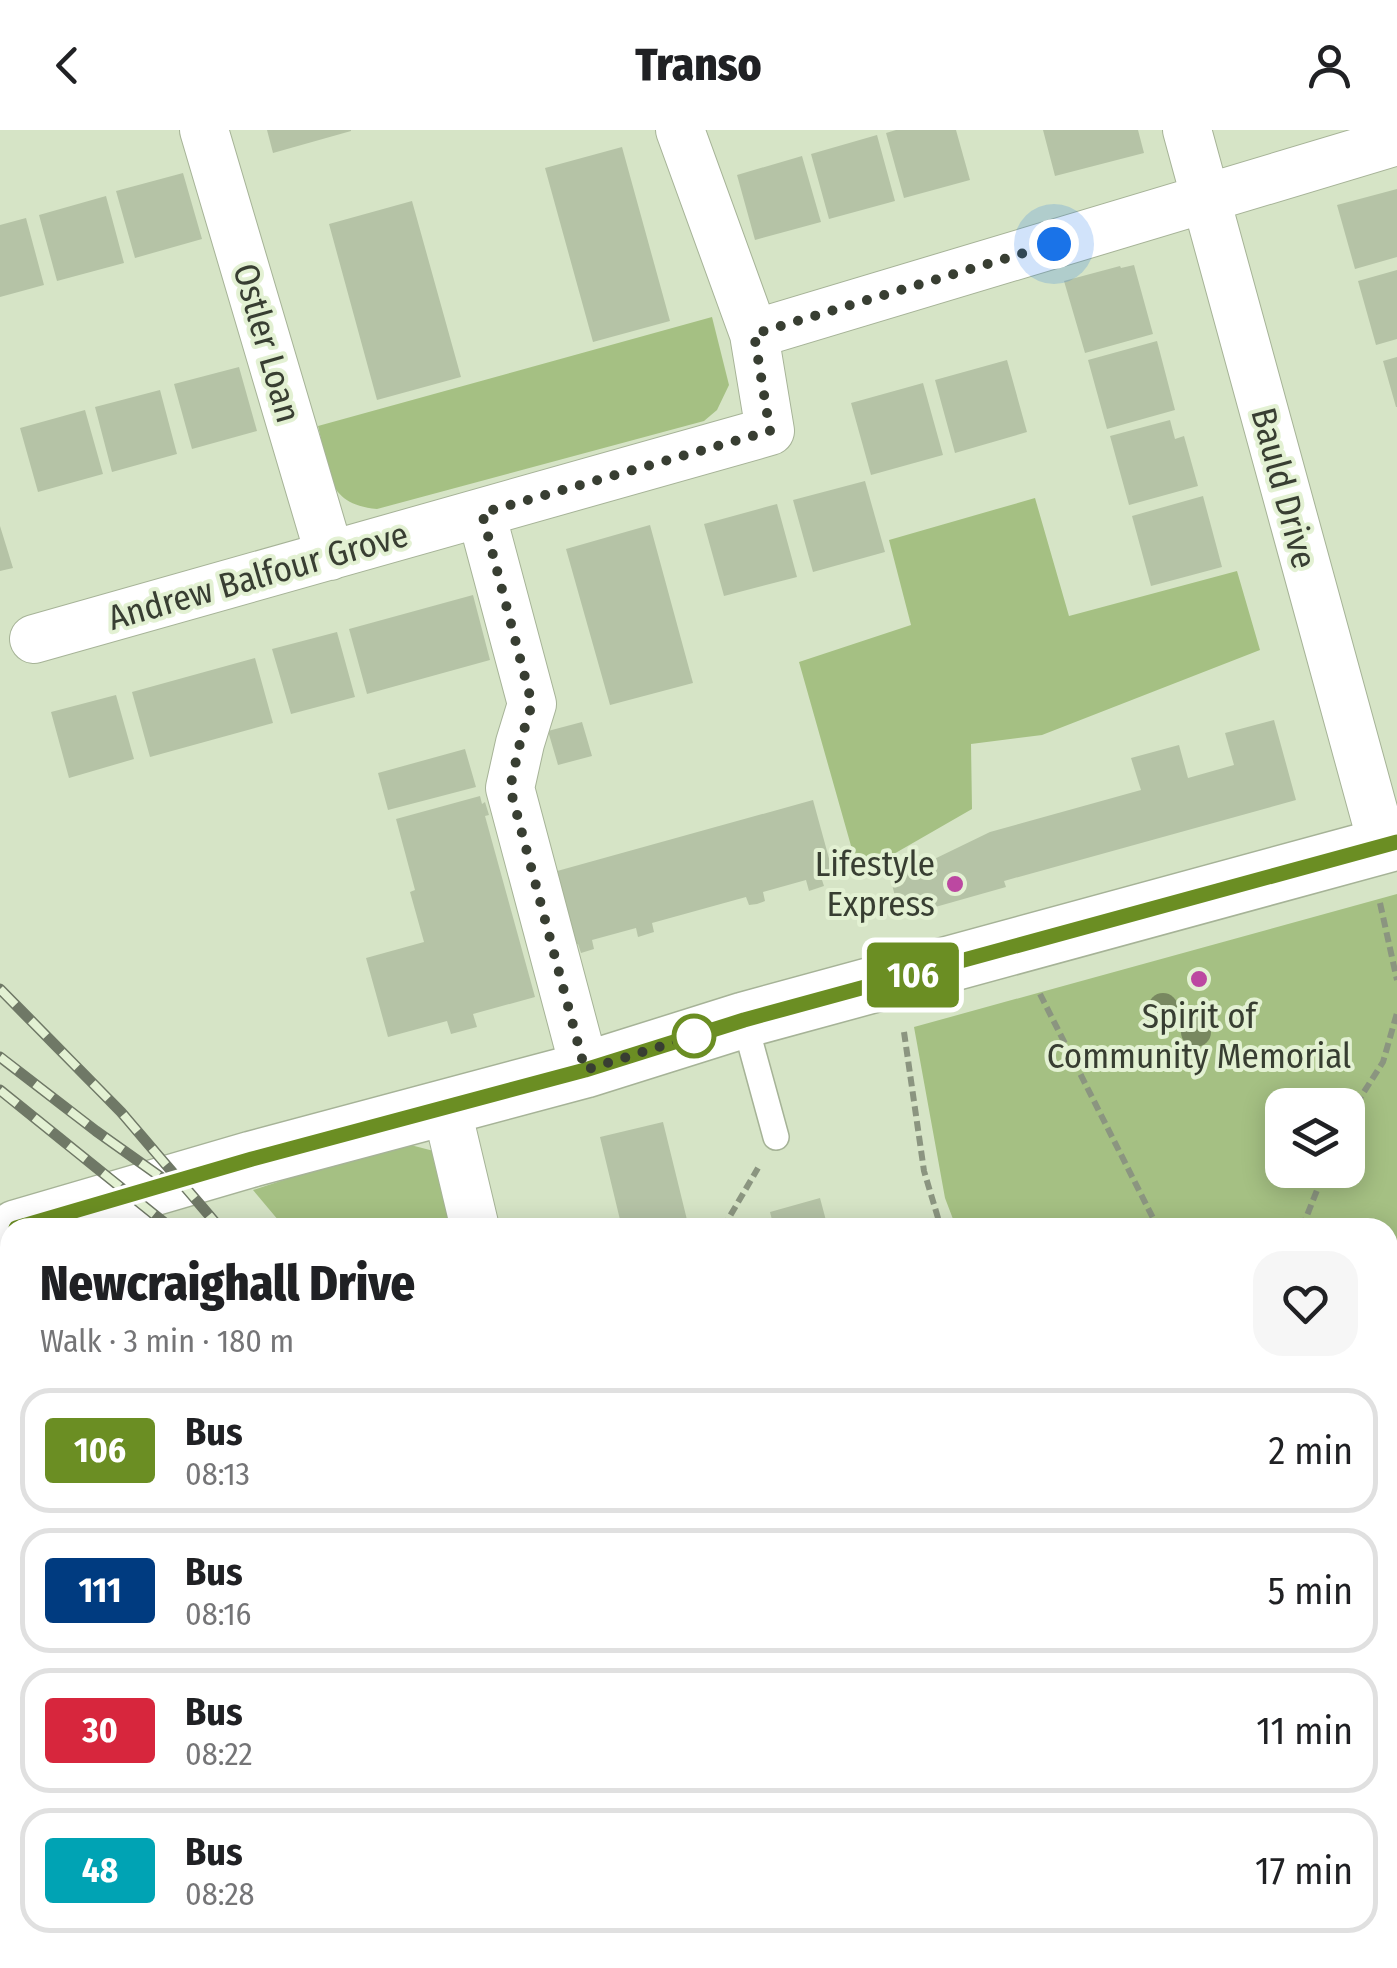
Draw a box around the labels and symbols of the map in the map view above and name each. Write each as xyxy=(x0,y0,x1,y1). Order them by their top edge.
your location xyxy=(1029,219,1079,269)
street label: Ostler Loan xyxy=(224,259,310,427)
street label: Bauld Drive xyxy=(1242,403,1326,573)
street label: Andrew Balfour Grove xyxy=(103,513,413,639)
place label: Lifestyle Express xyxy=(815,843,935,925)
marker: Lifestyle Express xyxy=(944,873,966,895)
line badge: 106 xyxy=(856,942,970,1008)
marker: Spirit of Community Memorial xyxy=(1188,968,1210,990)
place label: Spirit of Community Memorial xyxy=(1047,995,1351,1077)
unlabelled marker xyxy=(673,1015,715,1057)

